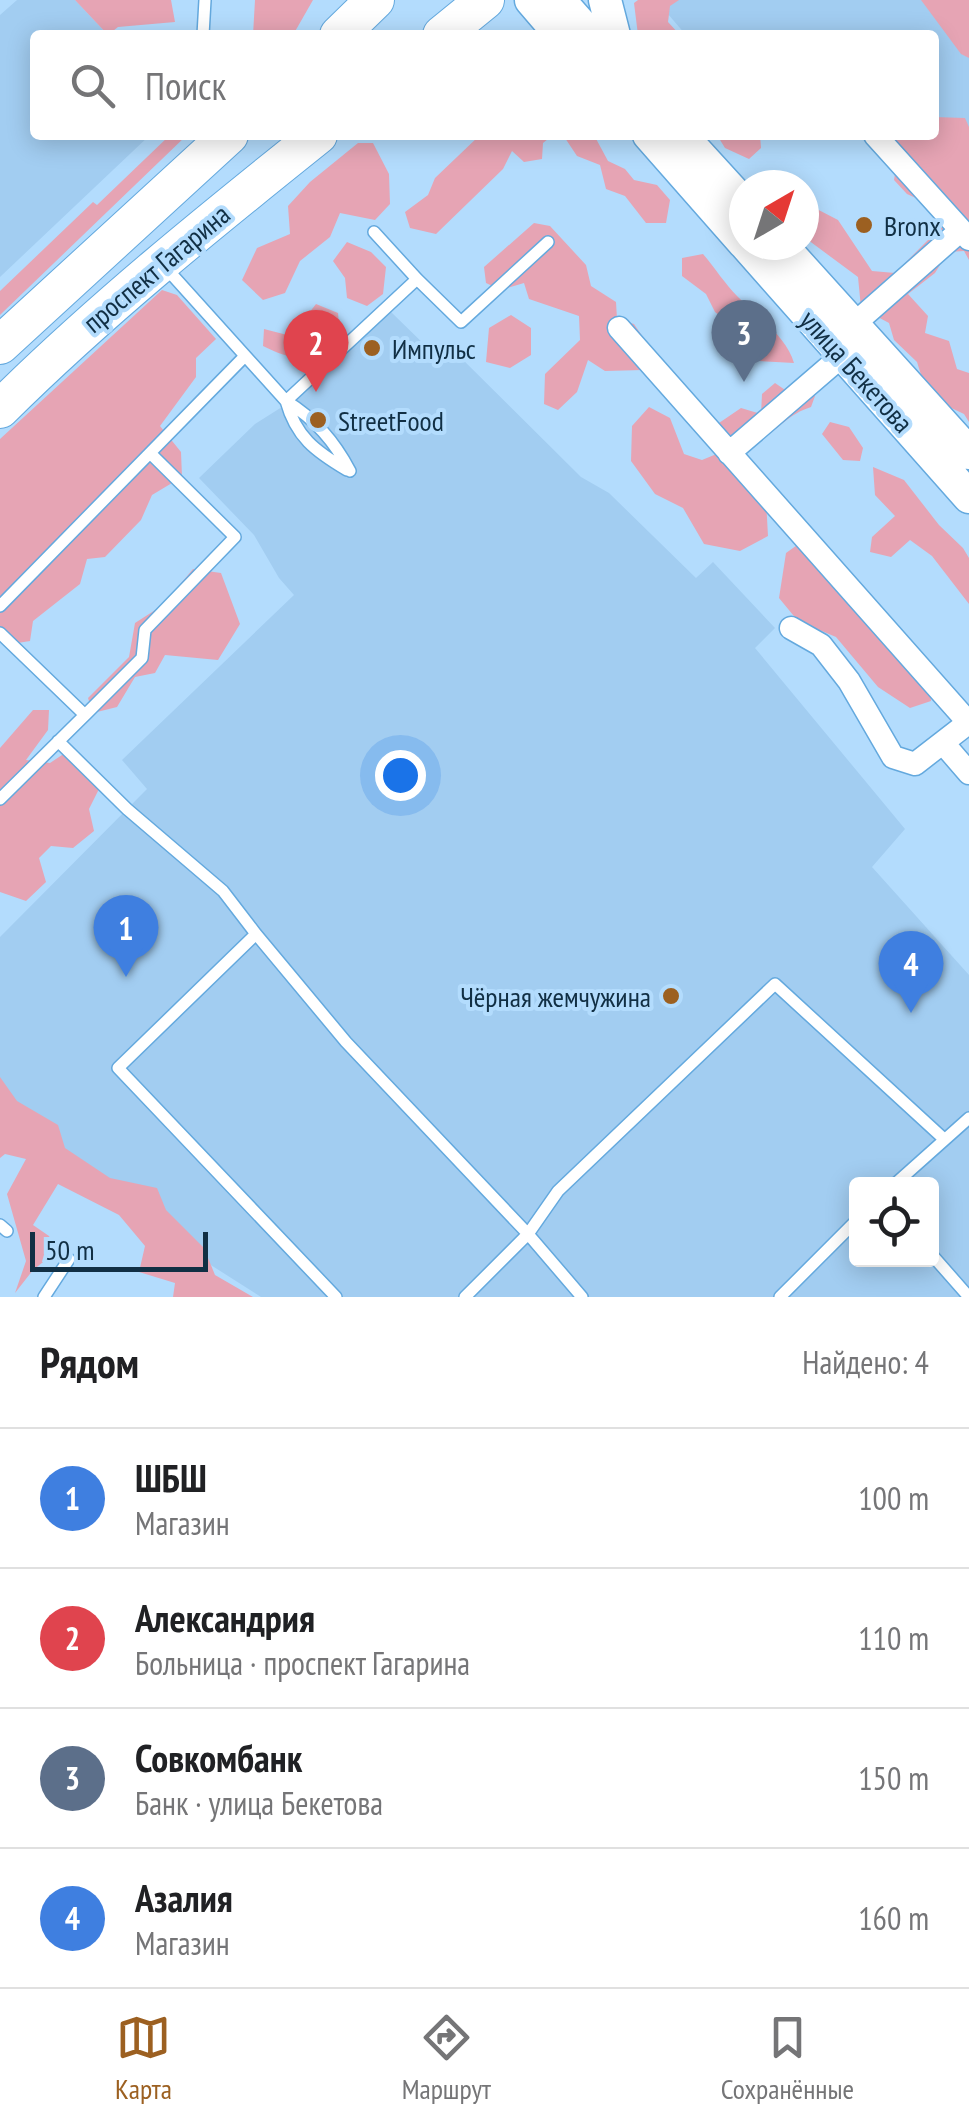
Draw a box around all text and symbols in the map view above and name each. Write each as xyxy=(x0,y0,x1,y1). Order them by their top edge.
search box xyxy=(30,30,939,140)
icon: search xyxy=(65,58,120,113)
text: Поиск xyxy=(145,61,226,110)
north arrow xyxy=(729,170,819,260)
street label: проспект Гагарина xyxy=(75,196,237,340)
place label: Bronx xyxy=(884,207,941,244)
marker: Bronx xyxy=(853,214,875,236)
pin: 3 xyxy=(712,300,776,382)
street label: улица Бекетова xyxy=(792,302,922,440)
pin: 2 xyxy=(284,310,348,392)
place label: Импульс xyxy=(392,330,476,367)
marker: Импульс xyxy=(361,337,383,359)
place label: StreetFood xyxy=(338,402,444,439)
marker: StreetFood xyxy=(307,409,329,431)
your location xyxy=(375,750,426,801)
pin: 1 xyxy=(94,894,158,977)
pin: 4 xyxy=(878,930,944,1013)
place label: Чёрная жемчужина xyxy=(460,978,651,1015)
marker: Чёрная жемчужина xyxy=(660,985,682,1007)
map controls xyxy=(849,1177,939,1267)
button: locate xyxy=(849,1177,939,1267)
scale bar xyxy=(30,1227,208,1272)
text: 50 m xyxy=(45,1231,94,1268)
text: Рядом xyxy=(40,1335,139,1390)
text: Найдено: 4 xyxy=(802,1341,929,1383)
text: ШБШ xyxy=(135,1453,207,1502)
text: 1 xyxy=(65,1477,80,1519)
text: 100 m xyxy=(858,1477,929,1519)
text: Магазин xyxy=(135,1502,230,1544)
text: Александрия xyxy=(135,1593,315,1642)
text: 2 xyxy=(65,1617,80,1659)
text: 110 m xyxy=(858,1617,929,1659)
text: Больница · проспект Гагарина xyxy=(135,1642,470,1684)
text: Совкомбанк xyxy=(135,1733,302,1782)
text: 3 xyxy=(65,1757,80,1799)
text: 150 m xyxy=(858,1757,929,1799)
text: Банк · улица Бекетова xyxy=(135,1782,383,1824)
text: Азалия xyxy=(135,1873,233,1922)
text: 4 xyxy=(65,1897,80,1939)
text: 160 m xyxy=(858,1897,929,1939)
text: Магазин xyxy=(135,1922,230,1964)
tab: Карта xyxy=(115,2010,172,2107)
tab: Маршрут xyxy=(402,2010,491,2107)
tab: Сохранённые xyxy=(721,2010,854,2107)

